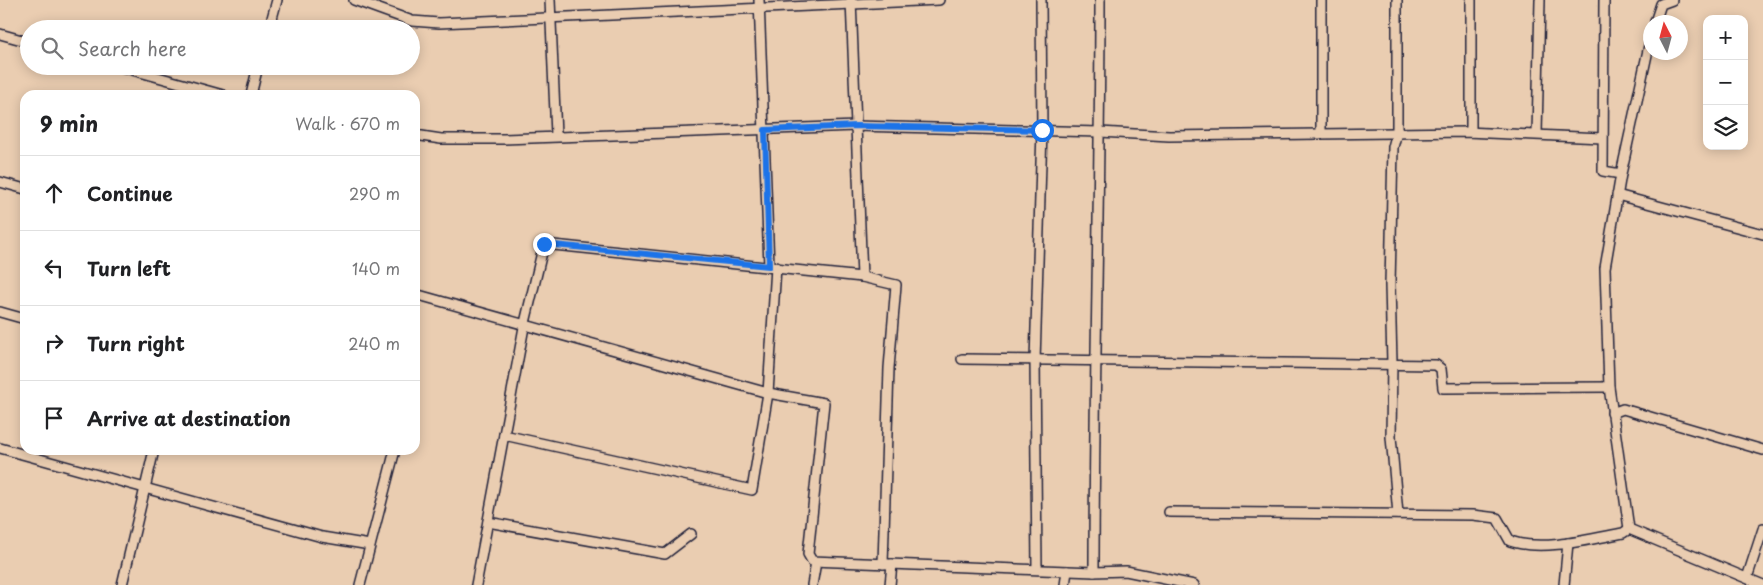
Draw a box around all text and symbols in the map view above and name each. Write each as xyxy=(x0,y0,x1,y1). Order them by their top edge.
north arrow xyxy=(1643,15,1688,60)
map controls xyxy=(1703,15,1748,150)
button: + xyxy=(1703,15,1748,60)
search box xyxy=(20,20,420,75)
icon: search xyxy=(38,34,66,62)
text: Search here xyxy=(78,34,187,62)
button: − xyxy=(1703,60,1748,105)
button: layers xyxy=(1703,105,1748,150)
text: 9 min xyxy=(40,107,98,139)
text: Walk · 670 m xyxy=(295,111,400,135)
route start xyxy=(1031,119,1054,142)
icon: ahead xyxy=(40,179,68,207)
text: Continue xyxy=(87,179,173,207)
text: 290 m xyxy=(349,181,400,205)
route end xyxy=(533,233,556,256)
icon: left xyxy=(40,254,68,282)
text: Turn left xyxy=(87,254,171,282)
text: 140 m xyxy=(352,256,400,280)
icon: right xyxy=(40,329,68,357)
text: Turn right xyxy=(87,329,185,357)
text: 240 m xyxy=(348,331,400,355)
icon: arrive xyxy=(40,404,68,432)
text: Arrive at destination xyxy=(87,404,291,432)

